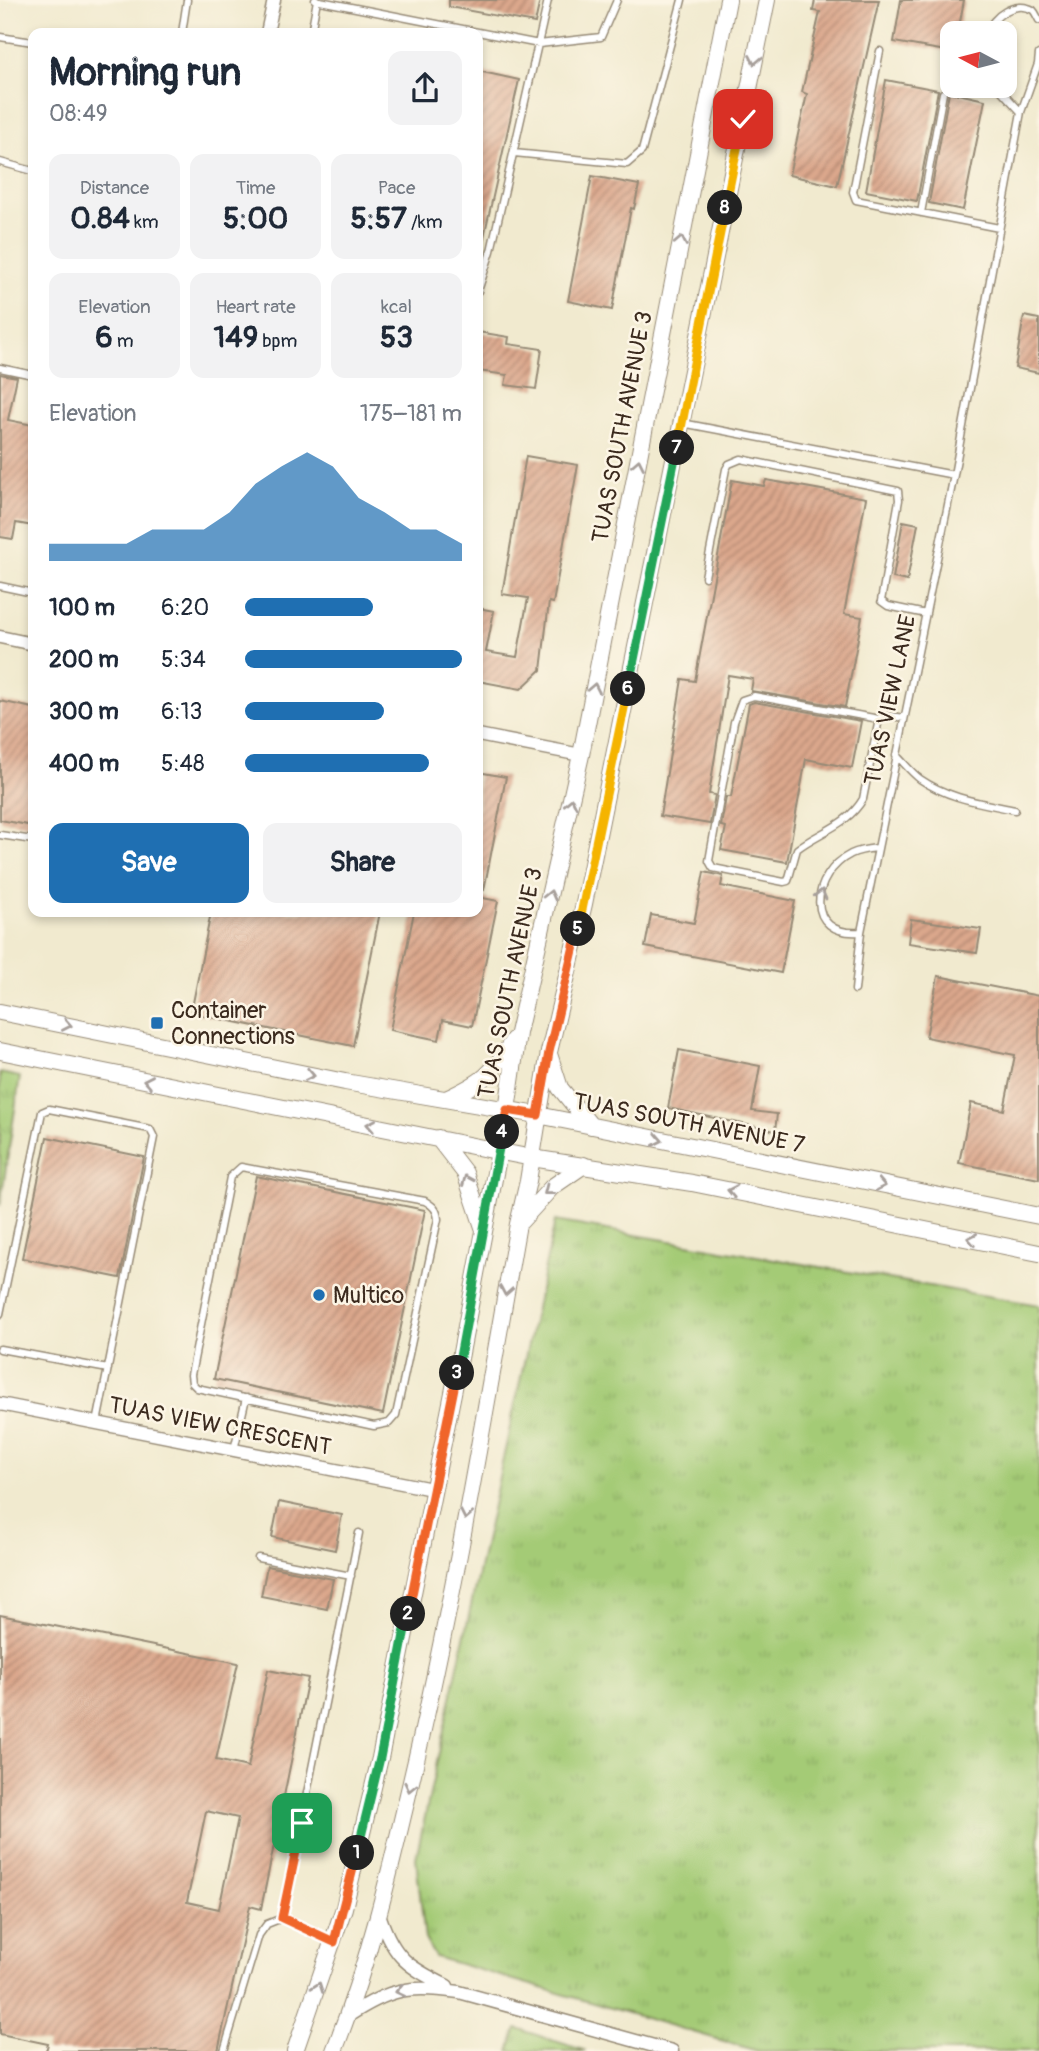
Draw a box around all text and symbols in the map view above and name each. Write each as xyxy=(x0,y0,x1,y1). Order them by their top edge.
north arrow xyxy=(940,21,1017,98)
map controls xyxy=(940,21,1017,98)
text: Morning run xyxy=(49,49,241,97)
button: share xyxy=(388,51,462,125)
one-way arrow xyxy=(748,54,763,66)
pin xyxy=(713,89,773,149)
text: 08:49 xyxy=(49,99,108,128)
icon: check xyxy=(724,100,762,138)
text: Distance xyxy=(80,176,149,200)
text: Time xyxy=(236,176,275,200)
text: Pace xyxy=(378,176,415,200)
pin: 8 xyxy=(708,190,742,226)
text: 8 xyxy=(720,195,729,219)
text: 0.84 xyxy=(70,200,130,237)
text: 5:00 xyxy=(223,200,288,237)
text: 5:57 xyxy=(350,200,407,237)
text: km xyxy=(130,210,159,234)
text: /km xyxy=(407,210,443,234)
one-way arrow xyxy=(673,235,688,247)
text: Elevation xyxy=(78,295,151,319)
text: Heart rate xyxy=(215,295,296,319)
text: kcal xyxy=(381,295,412,319)
street label: TUAS SOUTH AVENUE 3 xyxy=(585,309,659,545)
text: 6 xyxy=(95,319,113,356)
text: 149 xyxy=(214,319,258,356)
text: 53 xyxy=(380,319,413,356)
text: m xyxy=(113,329,134,353)
text: bpm xyxy=(258,329,297,353)
text: Elevation xyxy=(49,399,137,428)
text: 175–181 m xyxy=(360,399,462,428)
pin: 7 xyxy=(660,430,694,466)
text: 7 xyxy=(671,435,682,459)
one-way arrow xyxy=(629,458,644,470)
text: 100 m xyxy=(49,593,115,622)
text: 6:20 xyxy=(161,593,209,622)
street label: TUAS VIEW LANE xyxy=(858,612,922,788)
text: 200 m xyxy=(49,645,119,674)
text: 5:34 xyxy=(161,645,206,674)
pin: 6 xyxy=(610,672,646,706)
text: 6 xyxy=(622,676,633,700)
one-way arrow xyxy=(585,682,600,694)
text: 300 m xyxy=(49,697,119,726)
text: 6:13 xyxy=(161,697,202,726)
text: 400 m xyxy=(49,749,119,778)
text: 5:48 xyxy=(161,749,205,778)
one-way arrow xyxy=(562,797,577,809)
button: Save xyxy=(49,823,249,903)
button: Share xyxy=(263,823,462,903)
street label: TUAS SOUTH AVENUE 3 xyxy=(471,865,549,1101)
one-way arrow xyxy=(542,889,556,901)
one-way arrow xyxy=(813,889,827,901)
pin: 5 xyxy=(560,912,596,946)
text: 5 xyxy=(572,916,583,940)
place label: Container Connections xyxy=(171,996,295,1051)
marker: Container Connections xyxy=(149,1015,165,1031)
one-way arrow xyxy=(61,1017,73,1032)
one-way arrow xyxy=(304,1066,316,1081)
one-way arrow xyxy=(142,1074,154,1089)
street label: TUAS SOUTH AVENUE 7 xyxy=(571,1086,807,1160)
pin: 4 xyxy=(484,1114,520,1150)
one-way arrow xyxy=(365,1118,377,1133)
text: 4 xyxy=(496,1119,507,1143)
one-way arrow xyxy=(652,1131,664,1146)
one-way arrow xyxy=(462,1175,476,1187)
one-way arrow xyxy=(875,1176,887,1191)
one-way arrow xyxy=(544,1183,556,1196)
one-way arrow xyxy=(726,1184,738,1199)
one-way arrow xyxy=(966,1233,978,1248)
place label: Multico xyxy=(333,1281,404,1310)
one-way arrow xyxy=(499,1285,514,1297)
marker: Multico xyxy=(311,1287,327,1303)
pin: 3 xyxy=(440,1356,475,1390)
text: 3 xyxy=(451,1360,462,1384)
street label: TUAS VIEW CRESCENT xyxy=(106,1390,334,1462)
one-way arrow xyxy=(460,1509,475,1521)
pin: 2 xyxy=(390,1596,426,1632)
text: 2 xyxy=(402,1601,413,1625)
one-way arrow xyxy=(404,1781,419,1793)
pin xyxy=(272,1793,332,1853)
icon: arrive xyxy=(283,1804,321,1842)
pin: 1 xyxy=(340,1836,374,1870)
text: 1 xyxy=(353,1840,360,1864)
one-way arrow xyxy=(309,1981,323,1993)
one-way arrow xyxy=(394,1983,406,1997)

